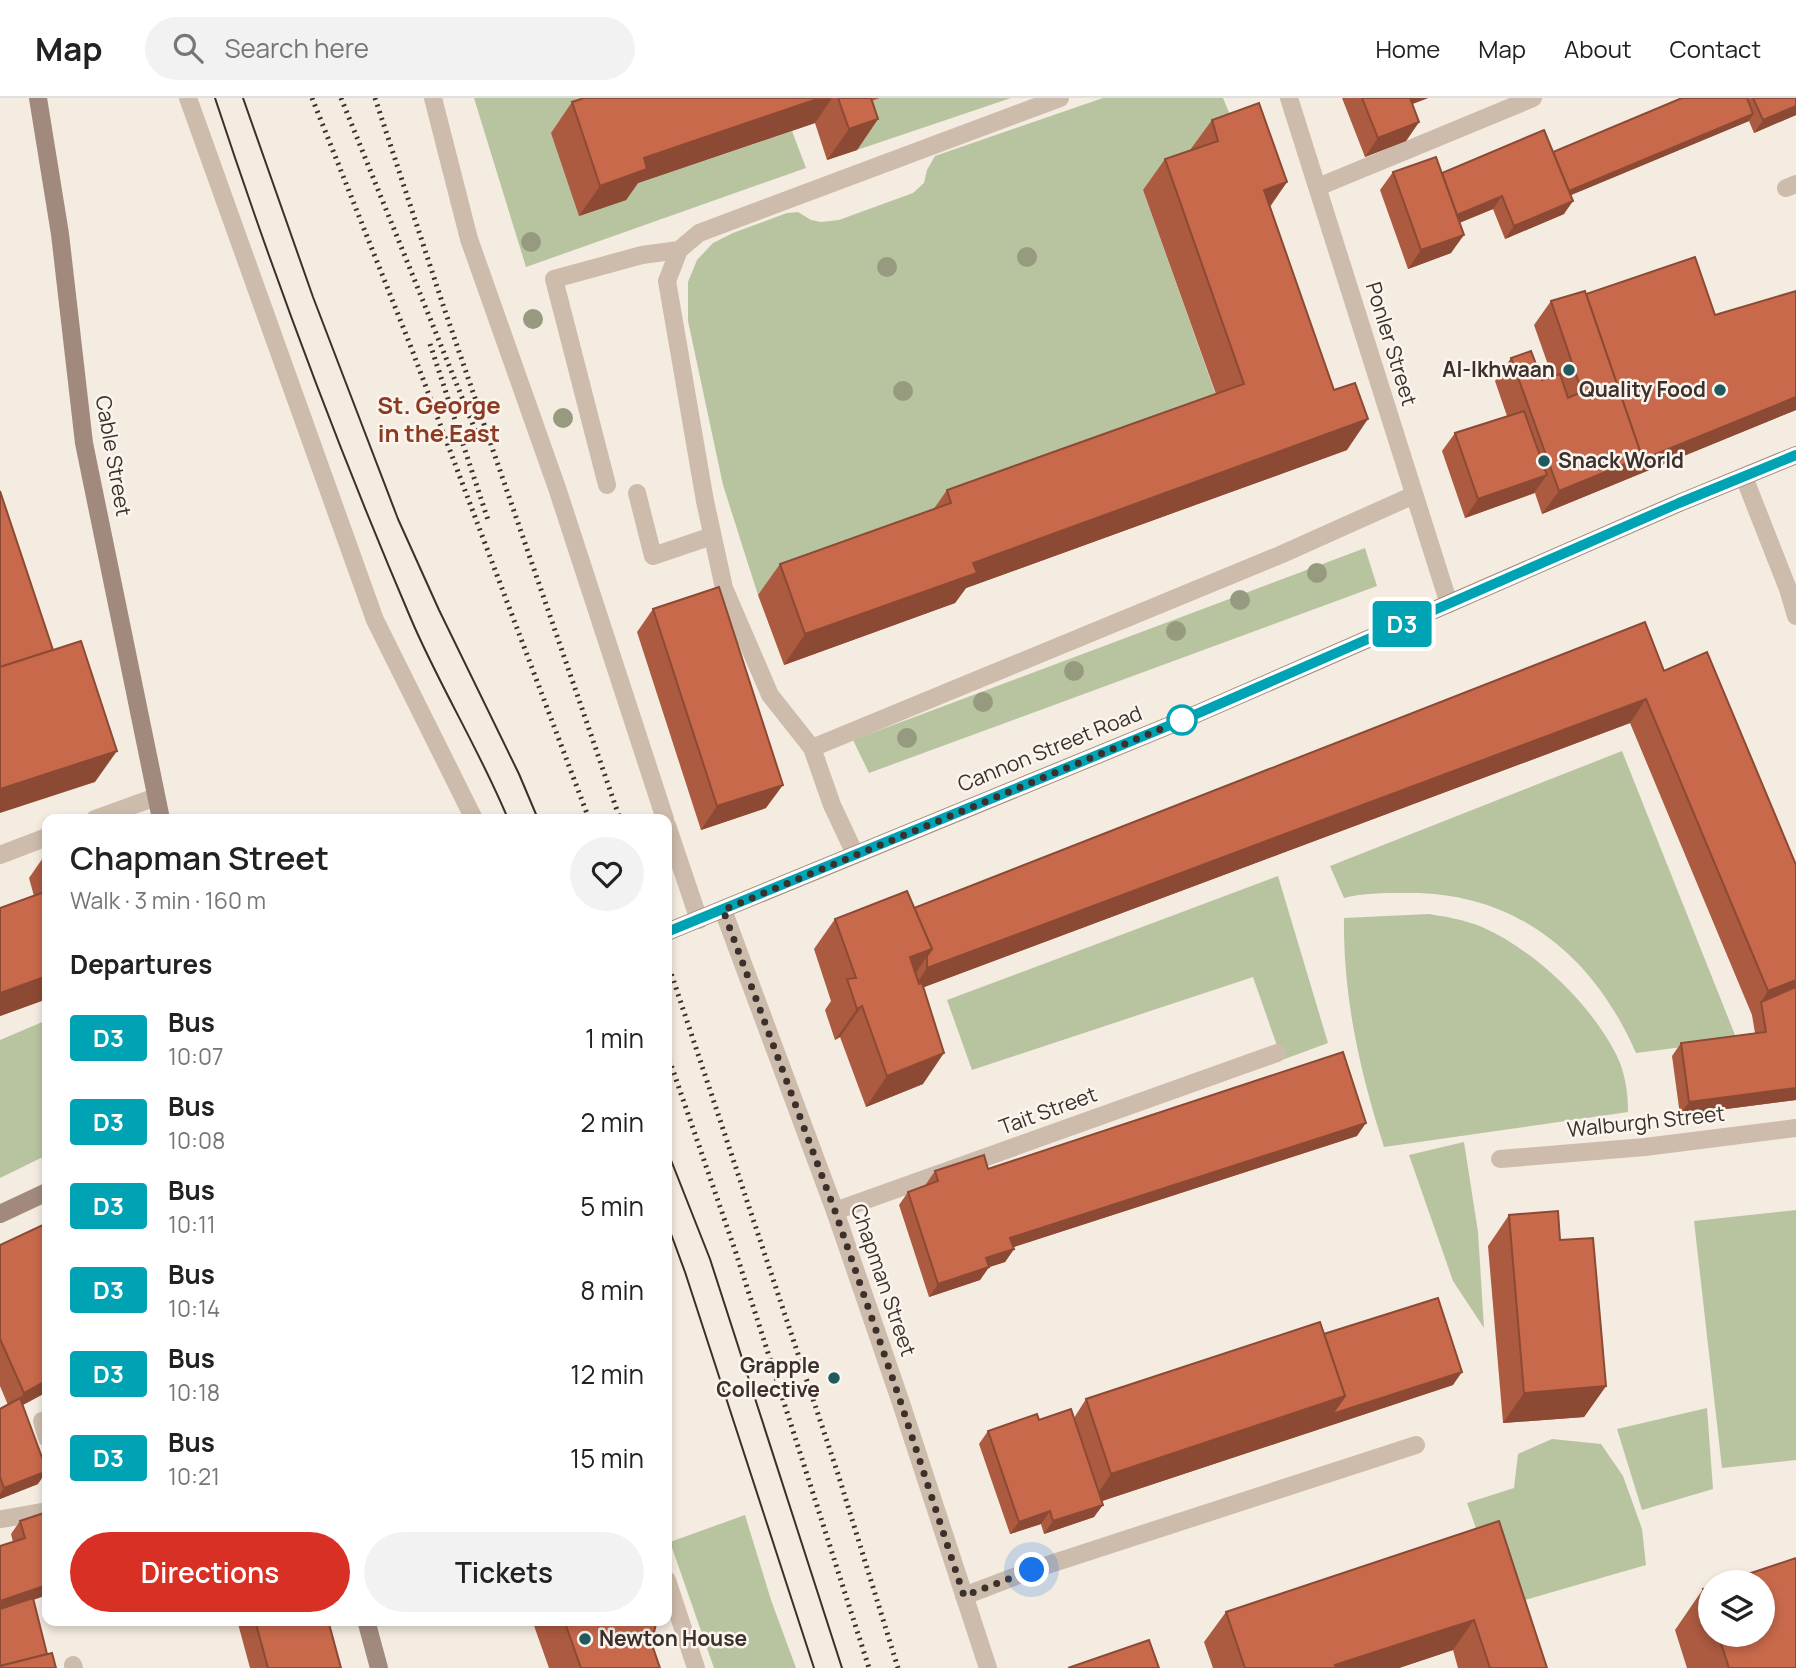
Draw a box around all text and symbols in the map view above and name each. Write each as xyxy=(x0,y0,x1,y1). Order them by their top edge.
search box xyxy=(145,17,635,80)
text: Map xyxy=(35,26,103,71)
icon: search xyxy=(169,29,207,67)
text: Search here xyxy=(225,30,369,66)
text: Home xyxy=(1375,32,1440,65)
text: Map xyxy=(1478,32,1526,65)
text: About xyxy=(1564,32,1632,65)
text: Contact xyxy=(1670,32,1761,65)
street label: Ponler Street xyxy=(1360,278,1424,409)
place label: Al-Ikhwaan xyxy=(1442,355,1555,383)
marker: Al-Ikhwaan xyxy=(1561,362,1577,378)
place label: Quality Food xyxy=(1579,375,1706,403)
marker: Quality Food xyxy=(1712,382,1728,398)
district label: St. George in the East xyxy=(377,388,501,449)
street label: Cable Street xyxy=(90,393,138,518)
place label: Snack World xyxy=(1558,446,1684,474)
marker: Snack World xyxy=(1536,453,1552,469)
line badge: D3 xyxy=(1370,601,1434,647)
text: D3 xyxy=(1387,607,1417,640)
street label: Cannon Street Road xyxy=(953,698,1146,798)
unlabelled marker xyxy=(1167,705,1197,735)
text: Chapman Street xyxy=(70,835,329,880)
button: heart xyxy=(570,837,644,911)
text: Walk · 3 min · 160 m xyxy=(70,884,266,916)
text: Departures xyxy=(70,946,212,982)
text: Bus xyxy=(168,1004,215,1040)
text: 1 min xyxy=(585,1020,644,1056)
text: D3 xyxy=(93,1021,124,1054)
text: 10:07 xyxy=(168,1040,223,1072)
street label: Tait Street xyxy=(995,1079,1100,1141)
text: Bus xyxy=(168,1088,215,1124)
street label: Walburgh Street xyxy=(1566,1099,1726,1143)
text: 2 min xyxy=(580,1104,644,1140)
text: D3 xyxy=(93,1105,124,1138)
text: 10:08 xyxy=(168,1124,225,1156)
text: Bus xyxy=(168,1172,215,1208)
text: 5 min xyxy=(580,1188,644,1224)
text: D3 xyxy=(93,1189,124,1222)
street label: Chapman Street xyxy=(845,1200,923,1360)
text: 10:11 xyxy=(168,1208,216,1240)
text: Bus xyxy=(168,1256,215,1292)
text: 8 min xyxy=(580,1272,644,1308)
text: D3 xyxy=(93,1273,124,1306)
text: 10:14 xyxy=(168,1292,220,1324)
text: Bus xyxy=(168,1340,215,1376)
place label: Grapple Collective xyxy=(716,1351,820,1403)
text: 12 min xyxy=(570,1356,644,1392)
text: D3 xyxy=(93,1357,124,1390)
marker: Grapple Collective xyxy=(826,1370,842,1386)
text: 10:18 xyxy=(168,1376,220,1408)
text: Bus xyxy=(168,1424,215,1460)
text: 15 min xyxy=(570,1440,644,1476)
text: D3 xyxy=(93,1441,124,1474)
text: 10:21 xyxy=(168,1460,220,1492)
button: Directions xyxy=(70,1532,350,1612)
button: Tickets xyxy=(364,1532,644,1612)
your location xyxy=(1014,1552,1049,1587)
map controls xyxy=(1698,1570,1775,1647)
button: layers xyxy=(1698,1570,1775,1647)
place label: Newton House xyxy=(599,1624,747,1652)
marker: Newton House xyxy=(577,1631,593,1647)

